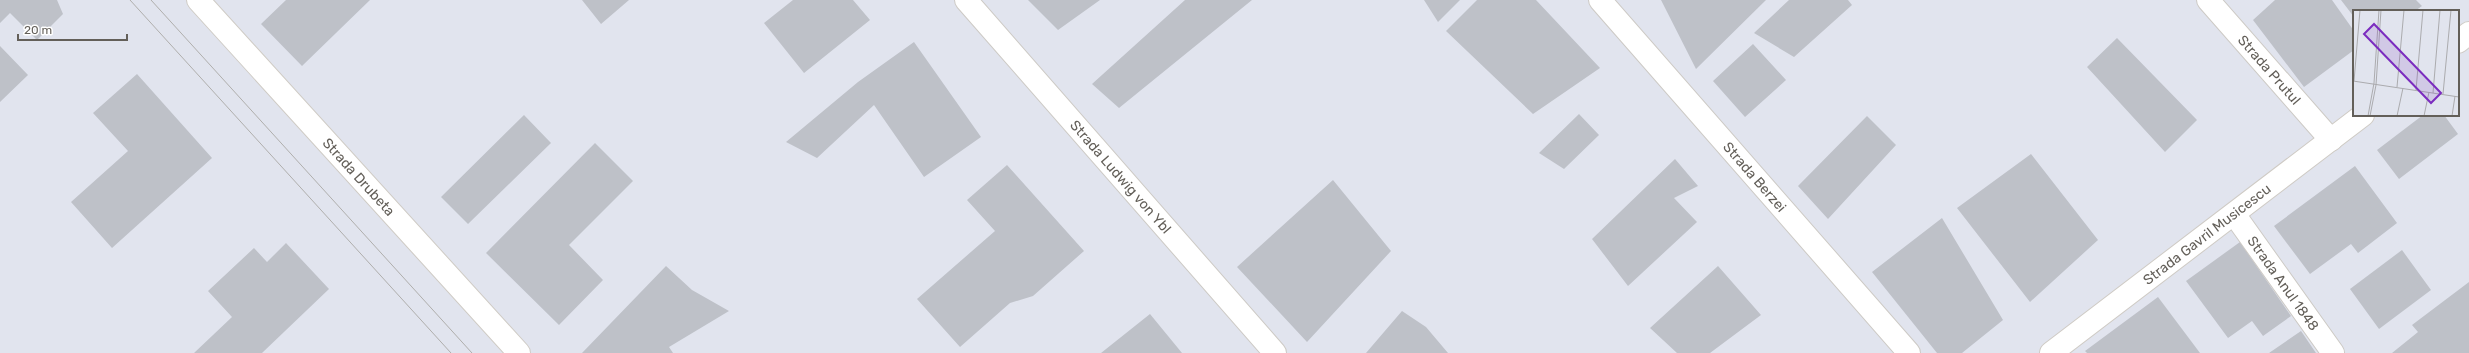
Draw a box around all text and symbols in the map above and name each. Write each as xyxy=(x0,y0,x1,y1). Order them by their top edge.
inset map xyxy=(2353,10,2459,116)
scale bar xyxy=(18,16,127,42)
text: 20 m xyxy=(24,23,52,37)
street label: Strada Prutul xyxy=(2234,32,2304,108)
street label: Strada Ludwig von Ybl xyxy=(1066,117,1175,237)
street label: Strada Drubeta xyxy=(319,135,398,220)
street label: Strada Berzei xyxy=(1719,139,1790,216)
street label: Strada Gavril Musicescu xyxy=(2140,180,2274,289)
street label: Strada Anul 1848 xyxy=(2244,233,2322,334)

